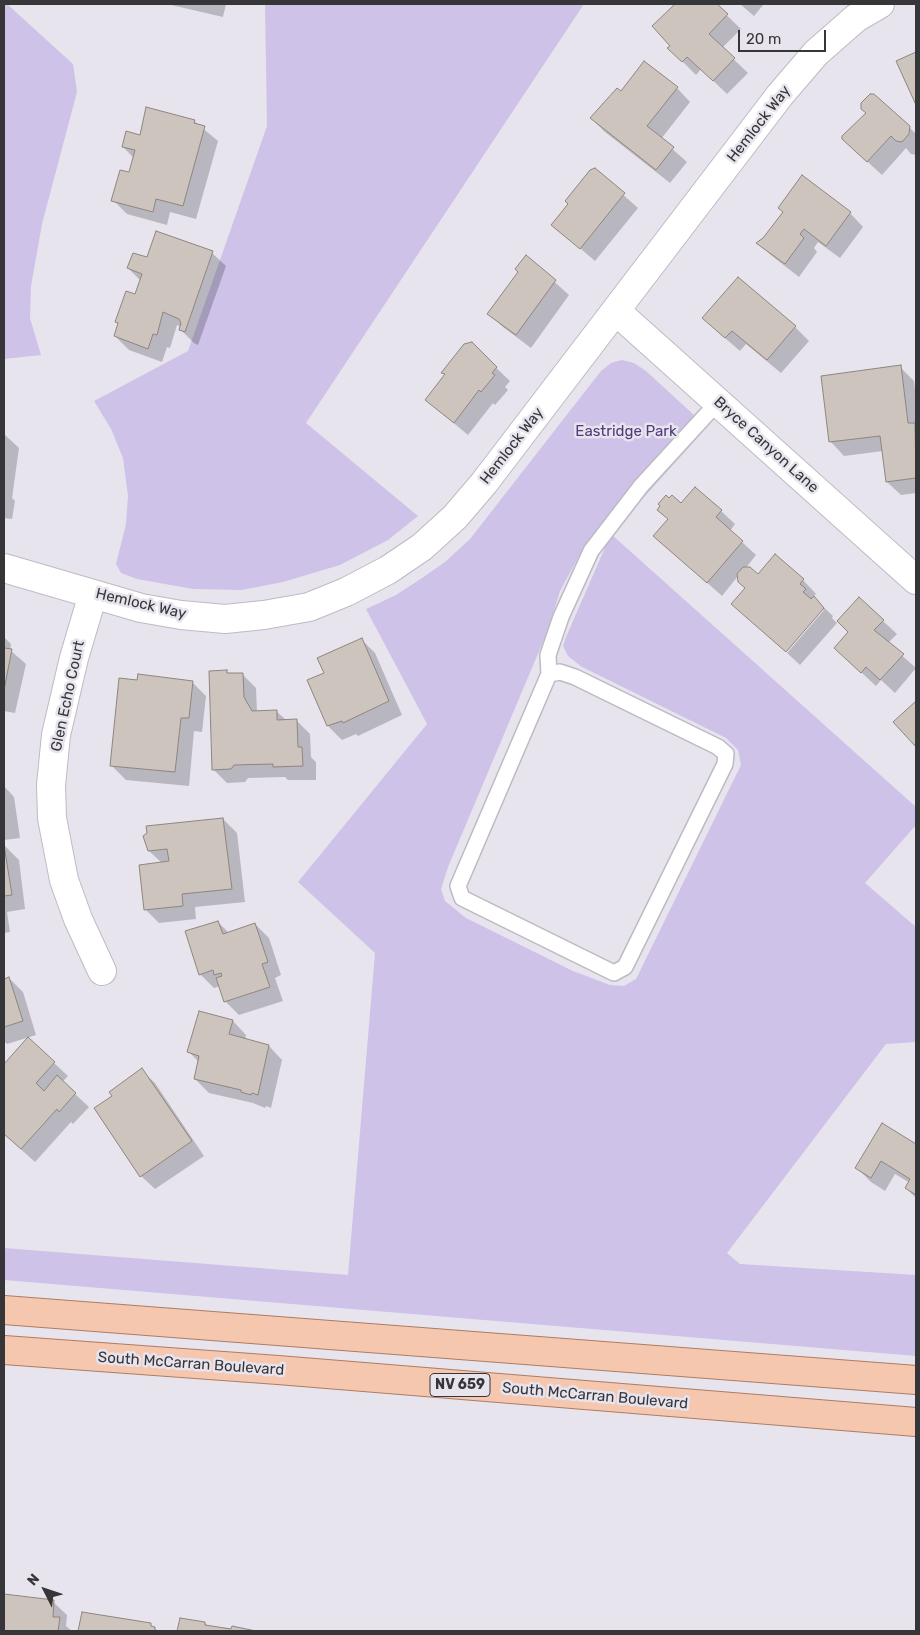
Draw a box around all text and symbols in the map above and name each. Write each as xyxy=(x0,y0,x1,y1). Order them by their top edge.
scale bar xyxy=(740,20,828,52)
text: 20 m xyxy=(746,30,781,48)
street label: Hemlock Way xyxy=(723,82,795,166)
street label: Bryce Canyon Lane xyxy=(710,393,822,497)
street label: Hemlock Way xyxy=(476,404,548,488)
park label: Eastridge Park xyxy=(575,423,677,441)
street label: Hemlock Way xyxy=(94,585,188,623)
street label: Glen Echo Court xyxy=(47,639,89,753)
street label: South McCarran Boulevard xyxy=(97,1349,285,1379)
road number: NV 659 xyxy=(430,1374,490,1396)
street label: South McCarran Boulevard xyxy=(501,1379,689,1413)
north arrow xyxy=(20,1565,70,1615)
text: N xyxy=(24,1570,43,1589)

